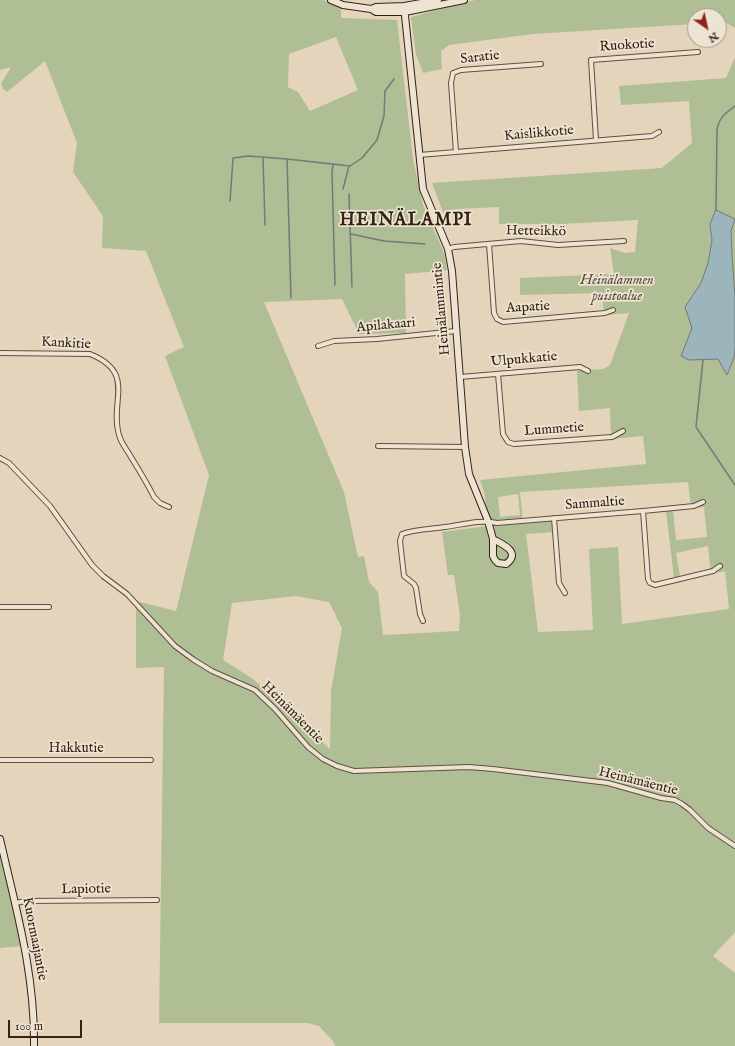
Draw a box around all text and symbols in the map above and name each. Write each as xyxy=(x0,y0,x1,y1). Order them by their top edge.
north arrow xyxy=(687,8,727,48)
text: N xyxy=(705,29,721,46)
street label: Ruokotie xyxy=(599,36,655,56)
street label: Saratie xyxy=(460,48,500,68)
street label: Kaislikkotie xyxy=(504,123,574,145)
district label: HEINÄLAMPI xyxy=(339,210,473,232)
street label: Hetteikkö xyxy=(506,223,566,241)
street label: Heinälammintie xyxy=(430,262,454,356)
park label: Heinälammen puistoalue xyxy=(580,273,654,306)
street label: Aapatie xyxy=(506,298,550,318)
street label: Apilakaari xyxy=(356,315,416,337)
street label: Kankitie xyxy=(41,334,91,354)
street label: Ulpukkatie xyxy=(490,349,558,371)
street label: Lummetie xyxy=(523,420,585,440)
street label: Sammaltie xyxy=(565,494,625,514)
street label: Heinämäentie xyxy=(257,678,327,748)
street label: Hakkutie xyxy=(48,741,104,757)
street label: Heinämäentie xyxy=(597,764,679,800)
street label: Lapiotie xyxy=(61,881,111,899)
street label: Kuormaajantie xyxy=(18,896,50,982)
scale bar xyxy=(10,1012,84,1038)
text: 100 m xyxy=(15,1019,43,1034)

